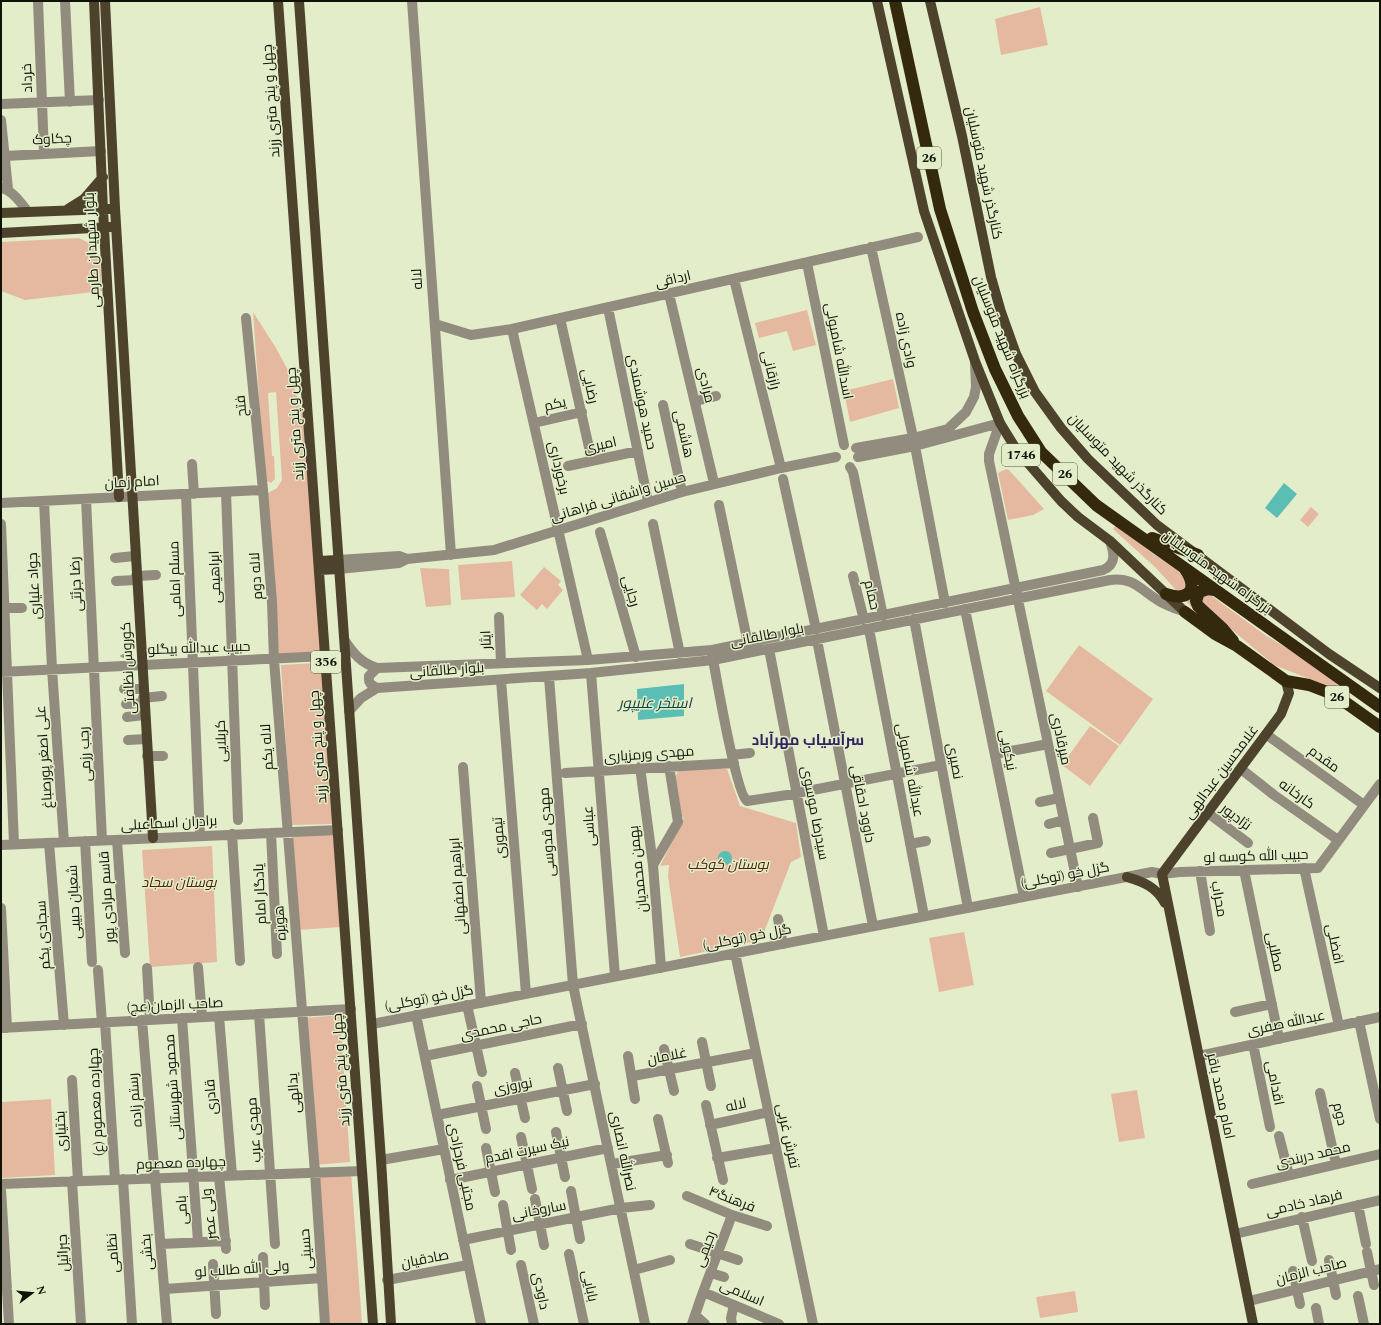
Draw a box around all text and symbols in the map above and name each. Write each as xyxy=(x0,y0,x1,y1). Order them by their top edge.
street label: چهل و پنج متری زرند xyxy=(257,44,285,158)
street label: خرداد xyxy=(16,63,38,93)
street label: کنارگذر شهید متوسلیان xyxy=(960,105,1008,241)
street label: چکاوک xyxy=(32,127,72,151)
road number: 26 xyxy=(917,147,941,169)
street label: بلوار شهیدان طارمی xyxy=(78,192,106,308)
street label: ارداقی xyxy=(653,265,693,293)
street label: لاله xyxy=(406,268,428,290)
street label: بزرگراه شهید متوسلیان xyxy=(968,272,1036,402)
street label: اسدالله شامبولی xyxy=(819,301,859,401)
street label: وادی زاده xyxy=(890,310,922,370)
street label: رازقانی xyxy=(756,348,786,392)
street label: حمید هوشمندی xyxy=(622,352,662,452)
street label: مرادی xyxy=(691,365,721,405)
street label: رضایی xyxy=(576,366,604,406)
street label: چهل و پنج متری زرند xyxy=(281,367,309,481)
street label: یکم xyxy=(542,391,568,417)
street label: فتح xyxy=(229,394,253,418)
street label: هاشمی xyxy=(668,408,700,460)
street label: کنارگذر شهید متوسلیان xyxy=(1063,408,1173,520)
street label: امیری xyxy=(581,431,619,459)
street label: برخورداری xyxy=(543,439,575,497)
road number: 1746 xyxy=(1002,444,1040,466)
road number: 26 xyxy=(1053,463,1077,485)
street label: حسین واشقانی فراهانی xyxy=(548,466,688,528)
street label: امام زمان xyxy=(104,470,160,494)
street label: بزرگراه شهید متوسلیان xyxy=(1158,525,1276,619)
street label: مسلم امامی xyxy=(163,541,187,617)
street label: ابراهیمی xyxy=(204,550,226,604)
street label: جواد علیاری xyxy=(22,552,46,620)
street label: لاله دوم xyxy=(244,552,268,600)
street label: رضا جرئتی xyxy=(64,556,88,612)
street label: رجایی xyxy=(617,573,645,609)
street label: حمام xyxy=(858,578,886,612)
street label: بلوار طالقانی xyxy=(728,618,806,652)
street label: کوروش نظافتی xyxy=(115,622,141,714)
street label: ایثار xyxy=(475,630,497,651)
street label: حبیب عبدالله بیگلو xyxy=(147,636,251,660)
road number: 356 xyxy=(311,651,341,673)
street label: بلوار طالقانی xyxy=(409,657,485,683)
road number: 26 xyxy=(1325,686,1349,708)
street label: چهل و پنج متری زرند xyxy=(304,690,332,804)
water label: استخر علیپور xyxy=(617,692,693,715)
street label: علی اصغر پورصباغ xyxy=(30,705,58,809)
street label: میرقادری xyxy=(1045,711,1077,767)
street label: کربلایی xyxy=(210,720,232,762)
street label: غلامحسین عبدالهی xyxy=(1178,720,1264,824)
street label: عبدالله شامبولی xyxy=(891,721,929,819)
street label: لاله یکم xyxy=(255,723,279,771)
street label: رجب رزمی xyxy=(73,726,97,782)
street label: نیکویی xyxy=(994,728,1022,772)
district label: سرآسیاب مهرآباد xyxy=(752,729,864,752)
street label: مهدی ورمزیاری xyxy=(603,740,695,768)
street label: مقدم xyxy=(1304,740,1344,778)
street label: نصیری xyxy=(941,741,969,781)
street label: داوود احقاقی xyxy=(845,763,881,845)
street label: سیدرضا موسوی xyxy=(796,764,834,862)
street label: کارخانه xyxy=(1275,774,1319,814)
street label: مهدی قدوسی xyxy=(533,787,561,877)
street label: نژادپور xyxy=(1215,798,1256,836)
street label: عباسی xyxy=(577,805,601,847)
street label: برادران اسماعیلی xyxy=(120,810,218,836)
street label: تیموری xyxy=(487,816,511,860)
street label: بهمن محمدیان xyxy=(623,825,653,913)
street label: ابراهیم اصفهانی xyxy=(444,837,472,935)
street label: حبیب الله کوسه لو xyxy=(1203,844,1309,868)
street label: قاسم مرادی پور xyxy=(93,850,121,945)
park label: بوستان کوکب xyxy=(687,854,770,875)
street label: گزل خو (توکلی) xyxy=(1019,856,1111,894)
street label: یادگار امام xyxy=(248,863,272,925)
street label: شعبان حبیبی xyxy=(62,864,86,940)
park label: بوستان سجاد xyxy=(141,872,218,893)
street label: محراب xyxy=(1205,879,1233,919)
street label: سجادی یکم xyxy=(30,900,56,970)
street label: هویزه xyxy=(268,905,292,941)
street label: گزل خو (توکلی) xyxy=(701,918,793,956)
street label: افضلی xyxy=(1320,922,1350,966)
street label: مطلبی xyxy=(1261,930,1289,974)
street label: گزل خو (توکلی) xyxy=(383,979,475,1017)
street label: صاحب الزمان(عج) xyxy=(126,992,224,1018)
street label: عبدالله صفری xyxy=(1245,1005,1327,1041)
street label: حاجی محمدی xyxy=(458,1008,544,1046)
street label: چهل و پنج متری زرند xyxy=(327,1013,355,1127)
street label: محمود شهرستانی xyxy=(159,1033,187,1141)
street label: غلامان xyxy=(645,1042,689,1070)
street label: چهارده معصوم (ع) xyxy=(83,1047,109,1157)
street label: امام محمد باقر xyxy=(1201,1050,1240,1141)
street label: اقدامی xyxy=(1260,1059,1290,1107)
street label: رستم زاده xyxy=(122,1072,148,1128)
street label: یدالهی xyxy=(282,1072,306,1114)
street label: نوروزی xyxy=(492,1072,534,1100)
street label: قادری xyxy=(199,1078,223,1116)
street label: لاله xyxy=(724,1093,748,1117)
street label: مهدی عرب xyxy=(241,1097,267,1163)
street label: دوم xyxy=(1327,1100,1353,1128)
street label: تفرش غربی xyxy=(771,1102,805,1171)
street label: نصرالله انصاری xyxy=(604,1109,642,1193)
street label: بختیاری xyxy=(49,1110,73,1152)
street label: مجتبی فرحزادی xyxy=(442,1121,482,1213)
street label: نیک سیرت اقدم xyxy=(483,1131,571,1169)
street label: محمد دربندی xyxy=(1274,1136,1352,1174)
street label: چهارده معصوم xyxy=(136,1151,226,1175)
street label: فرهنگ۴ xyxy=(706,1180,758,1218)
street label: فرهاد خادمی xyxy=(1264,1184,1344,1222)
street label: ولی عصر xyxy=(196,1187,222,1242)
street label: ساروخانی xyxy=(510,1194,568,1226)
street label: بامی xyxy=(171,1195,193,1225)
street label: حسینی xyxy=(294,1228,318,1270)
street label: رحیمی xyxy=(688,1228,722,1270)
street label: نظامی xyxy=(101,1232,125,1274)
street label: بخشی xyxy=(135,1233,159,1271)
street label: جبرائیل xyxy=(52,1234,74,1272)
street label: صادقیان xyxy=(399,1244,451,1274)
street label: صاحب الزمان xyxy=(1273,1252,1349,1290)
street label: ولی الله طالب لو xyxy=(194,1255,290,1283)
street label: بابایی xyxy=(576,1268,604,1304)
street label: داودی xyxy=(527,1270,555,1312)
north arrow xyxy=(12,1273,52,1313)
street label: اسلامی xyxy=(717,1274,767,1312)
text: N xyxy=(32,1284,51,1297)

